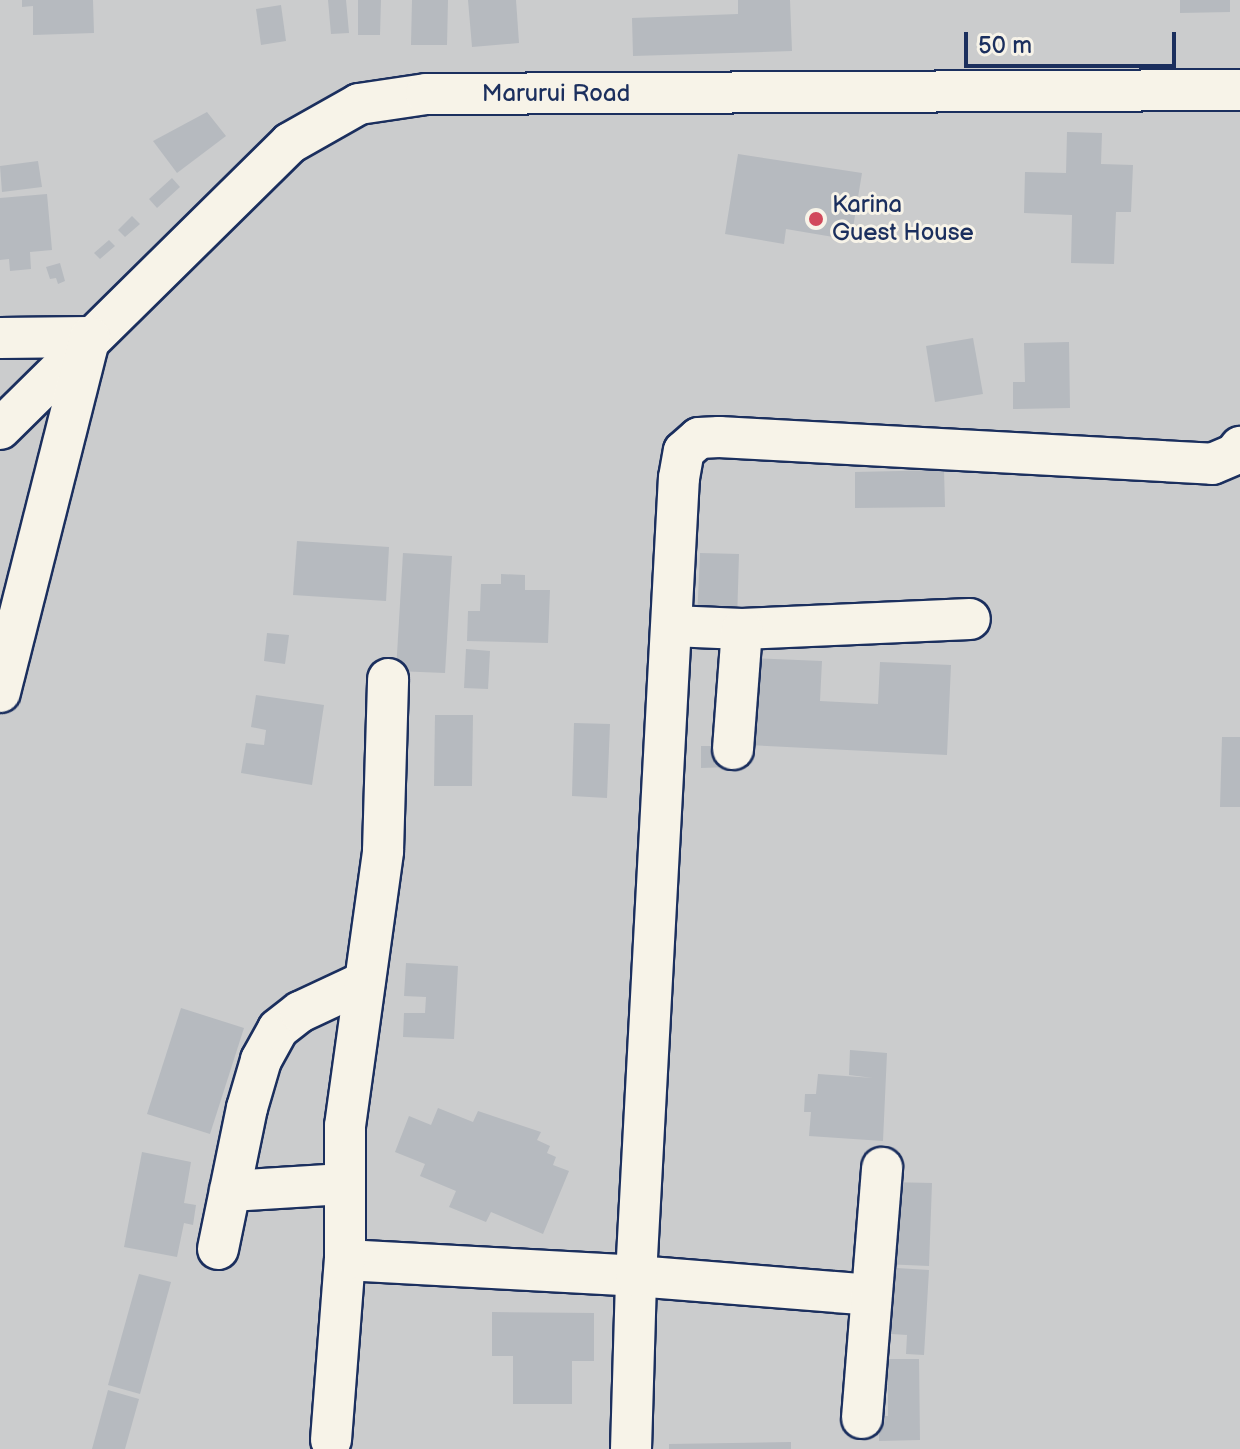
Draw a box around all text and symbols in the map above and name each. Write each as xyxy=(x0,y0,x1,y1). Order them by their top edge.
scale bar xyxy=(968,16,1180,66)
text: 50 m xyxy=(978,31,1032,60)
street label: Marurui Road xyxy=(482,80,630,108)
place label: Karina Guest House xyxy=(832,191,974,247)
marker: Karina Guest House xyxy=(807,210,825,228)

